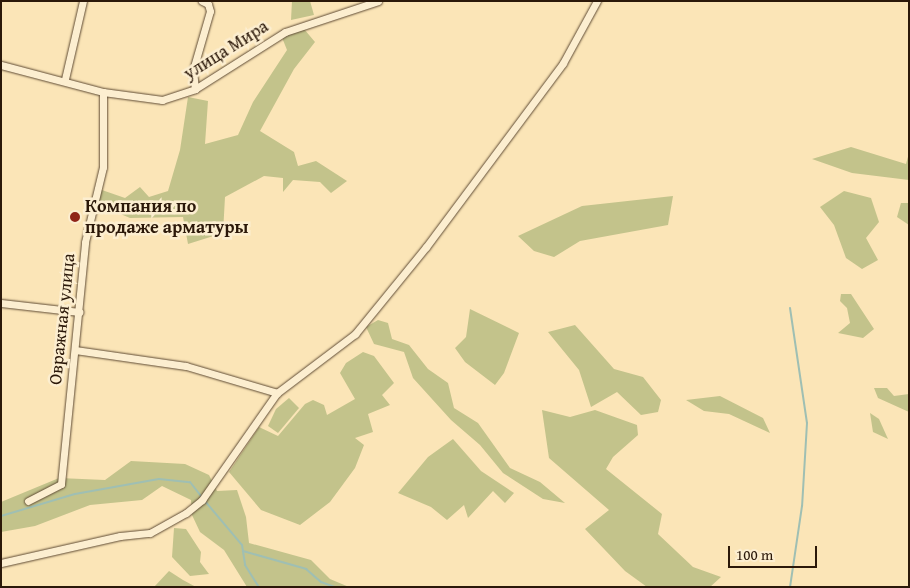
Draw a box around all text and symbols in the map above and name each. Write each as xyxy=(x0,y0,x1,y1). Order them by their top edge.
street label: улица Мира xyxy=(180,15,272,85)
place label: Компания по продаже арматуры xyxy=(85,196,248,238)
marker: Компания по продаже арматуры xyxy=(69,211,81,223)
street label: Овражная улица xyxy=(44,252,80,386)
scale bar xyxy=(730,536,819,568)
text: 100 m xyxy=(736,544,773,565)

